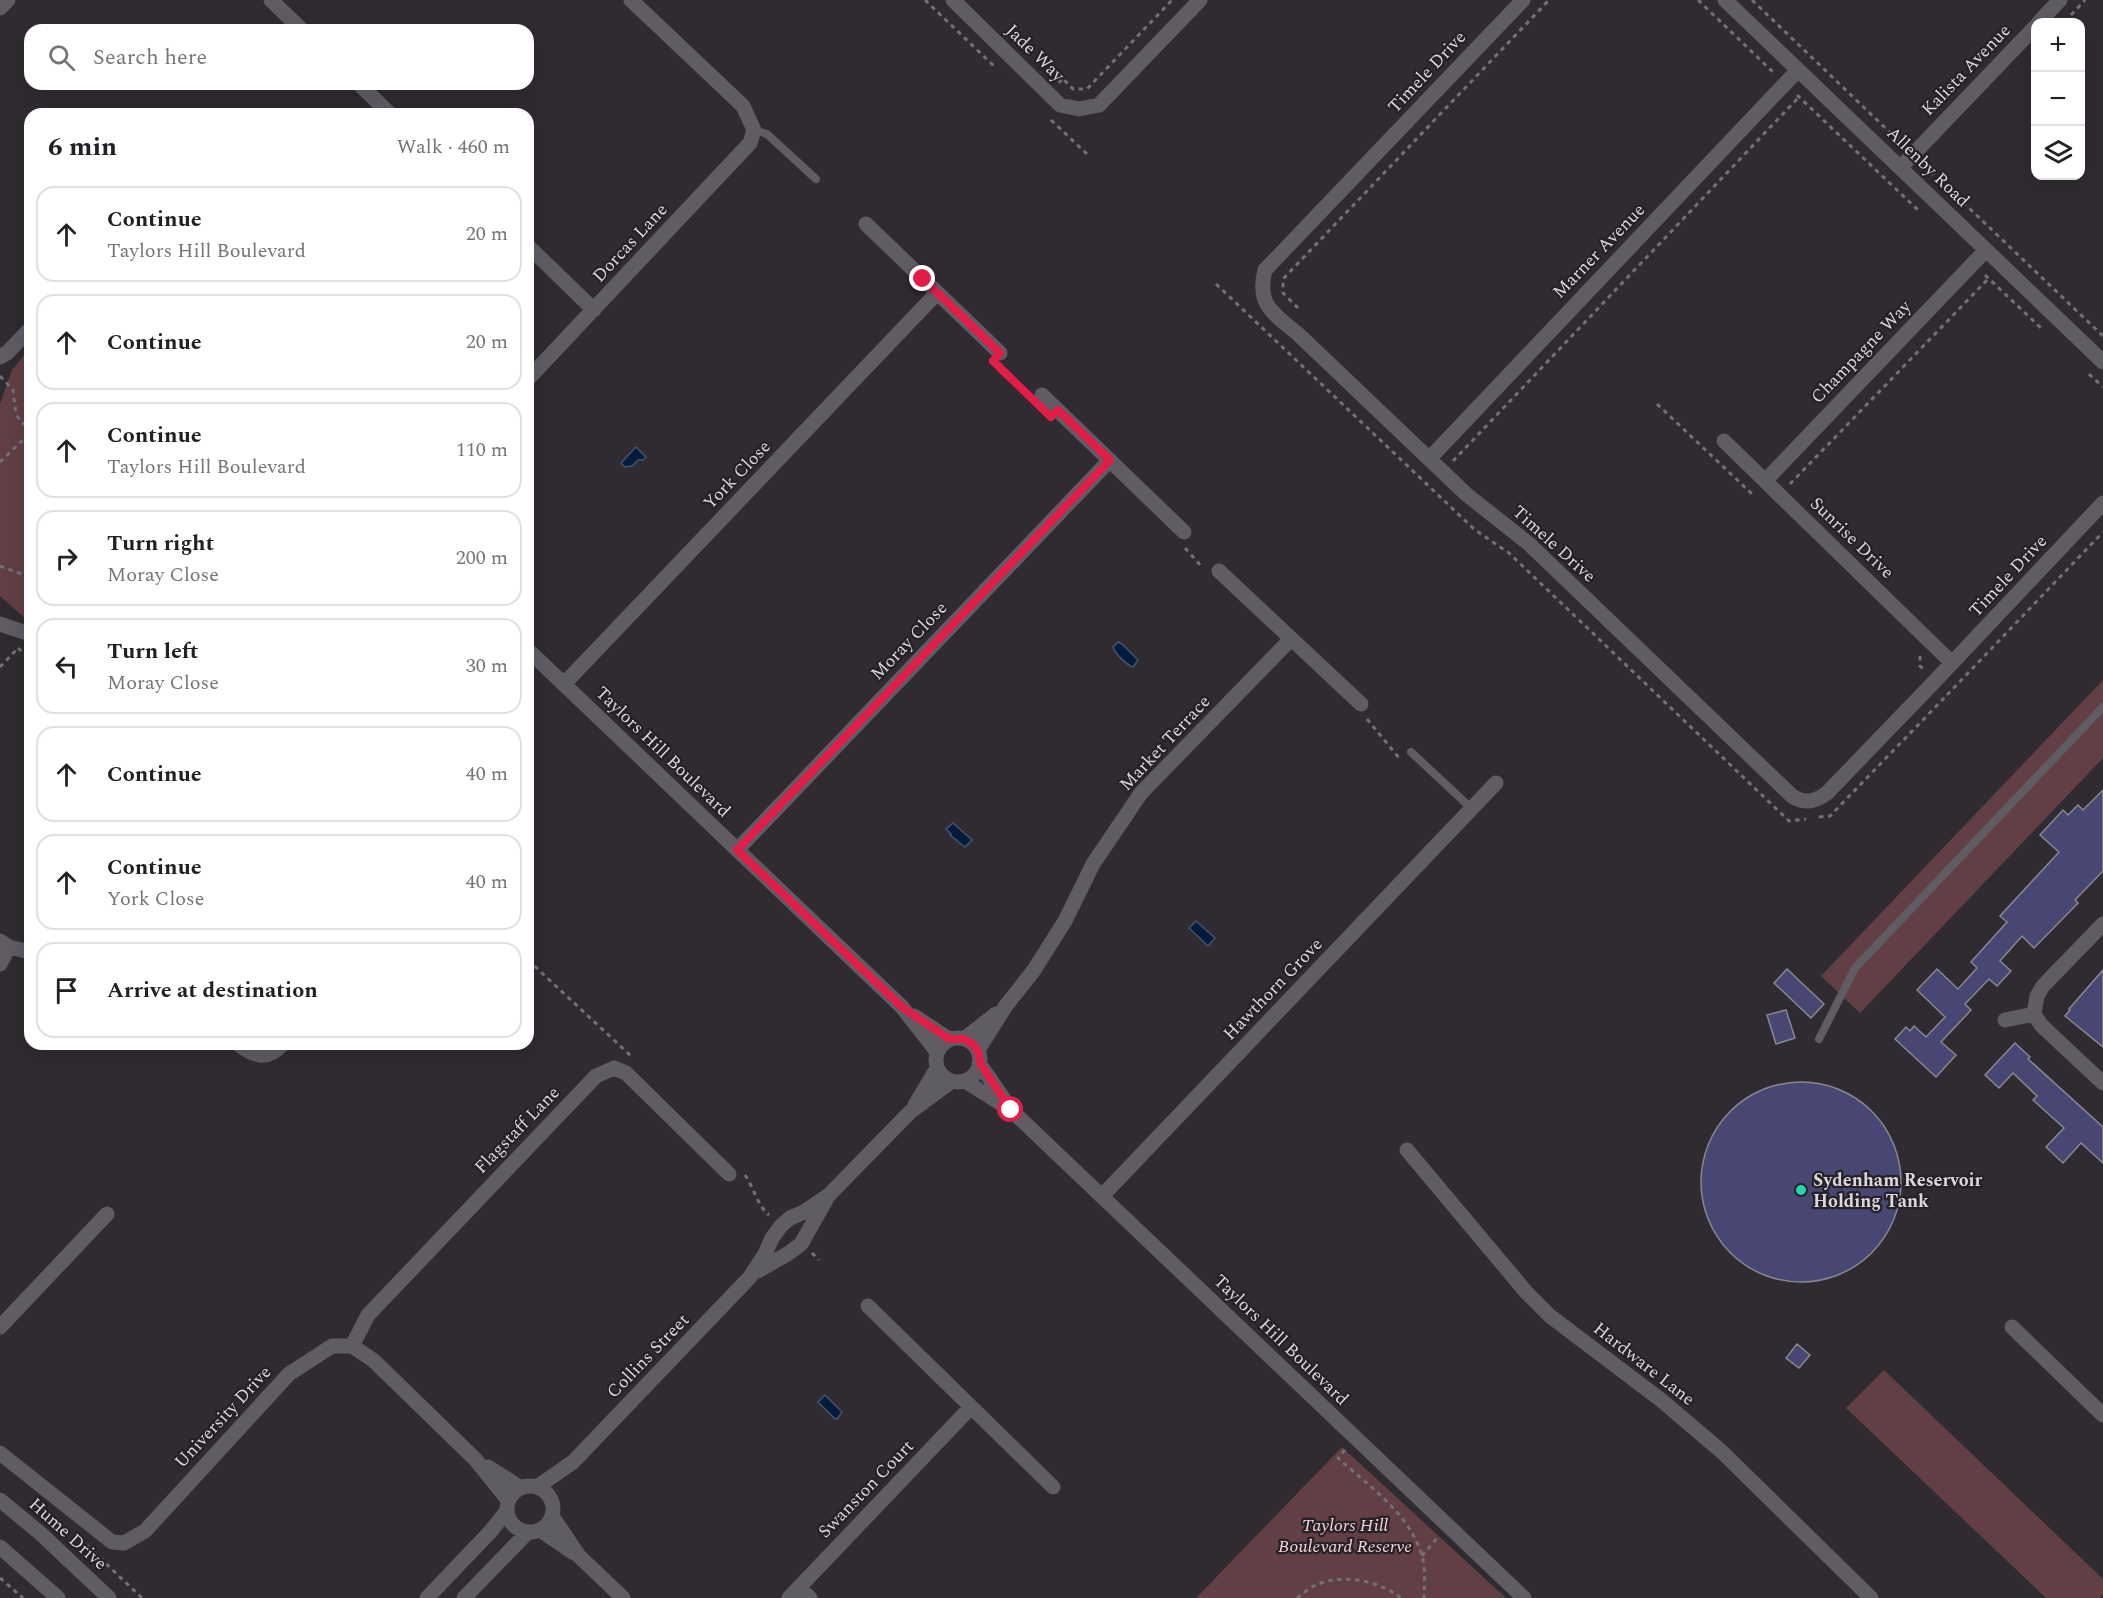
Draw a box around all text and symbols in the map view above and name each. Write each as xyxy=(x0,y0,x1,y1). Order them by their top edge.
street label: Jade Way xyxy=(999,18,1072,89)
street label: Kalista Avenue xyxy=(1915,18,2017,122)
map controls xyxy=(2031,18,2085,180)
button: + xyxy=(2031,18,2085,72)
search box xyxy=(24,24,534,90)
street label: Timele Drive xyxy=(1381,25,1473,119)
icon: search xyxy=(45,41,78,74)
text: Search here xyxy=(93,41,207,74)
button: − xyxy=(2031,72,2085,126)
street label: Allenby Road xyxy=(1880,120,1976,214)
button: layers xyxy=(2031,126,2085,180)
text: 6 min xyxy=(48,127,117,167)
text: Walk · 460 m xyxy=(397,132,510,162)
street label: Dorcas Lane xyxy=(586,197,674,289)
street label: Marner Avenue xyxy=(1546,197,1652,305)
text: Continue xyxy=(107,203,202,236)
icon: ahead xyxy=(50,218,83,251)
text: 20 m xyxy=(466,219,508,249)
text: Taylors Hill Boulevard xyxy=(107,236,306,266)
route end xyxy=(909,265,935,291)
street label: Champagne Way xyxy=(1804,293,1918,410)
icon: ahead xyxy=(50,326,83,359)
text: Continue xyxy=(107,326,202,359)
text: 20 m xyxy=(466,327,508,357)
text: Continue xyxy=(107,419,202,452)
icon: ahead xyxy=(50,434,83,467)
street label: York Close xyxy=(697,434,777,516)
text: 110 m xyxy=(456,435,508,465)
text: Taylors Hill Boulevard xyxy=(107,452,306,482)
street label: Sunrise Drive xyxy=(1804,491,1900,585)
street label: Timele Drive xyxy=(1506,499,1602,589)
text: Turn right xyxy=(107,527,214,560)
street label: Timele Drive xyxy=(1962,529,2054,623)
icon: right xyxy=(50,542,83,575)
text: 200 m xyxy=(456,543,508,573)
text: Moray Close xyxy=(107,560,219,590)
street label: Moray Close xyxy=(864,595,954,687)
text: Turn left xyxy=(107,635,199,668)
icon: left xyxy=(50,650,83,683)
text: 30 m xyxy=(466,651,508,681)
text: Moray Close xyxy=(107,668,219,698)
street label: Taylors Hill Boulevard xyxy=(589,680,737,824)
street label: Market Terrace xyxy=(1113,689,1217,797)
icon: ahead xyxy=(50,758,83,791)
text: Continue xyxy=(107,758,202,791)
text: 40 m xyxy=(466,759,508,789)
text: Continue xyxy=(107,851,202,884)
icon: ahead xyxy=(50,866,83,899)
text: 40 m xyxy=(466,867,508,897)
text: York Close xyxy=(107,884,204,914)
street label: Hawthorn Grove xyxy=(1217,932,1329,1046)
icon: arrive xyxy=(50,974,83,1007)
text: Arrive at destination xyxy=(107,974,318,1007)
street label: Flagstaff Lane xyxy=(468,1080,566,1180)
route start xyxy=(997,1096,1023,1122)
place label: Sydenham Reservoir Holding Tank xyxy=(1813,1167,1983,1215)
marker: Sydenham Reservoir Holding Tank xyxy=(1794,1183,1808,1197)
street label: Taylors Hill Boulevard xyxy=(1207,1268,1355,1412)
street label: Collins Street xyxy=(600,1307,696,1405)
street label: Hardware Lane xyxy=(1587,1316,1701,1412)
street label: University Drive xyxy=(168,1360,278,1474)
street label: Swanston Court xyxy=(812,1434,920,1544)
street label: Hume Drive xyxy=(23,1491,113,1577)
park label: Taylors Hill Boulevard Reserve xyxy=(1278,1512,1412,1560)

